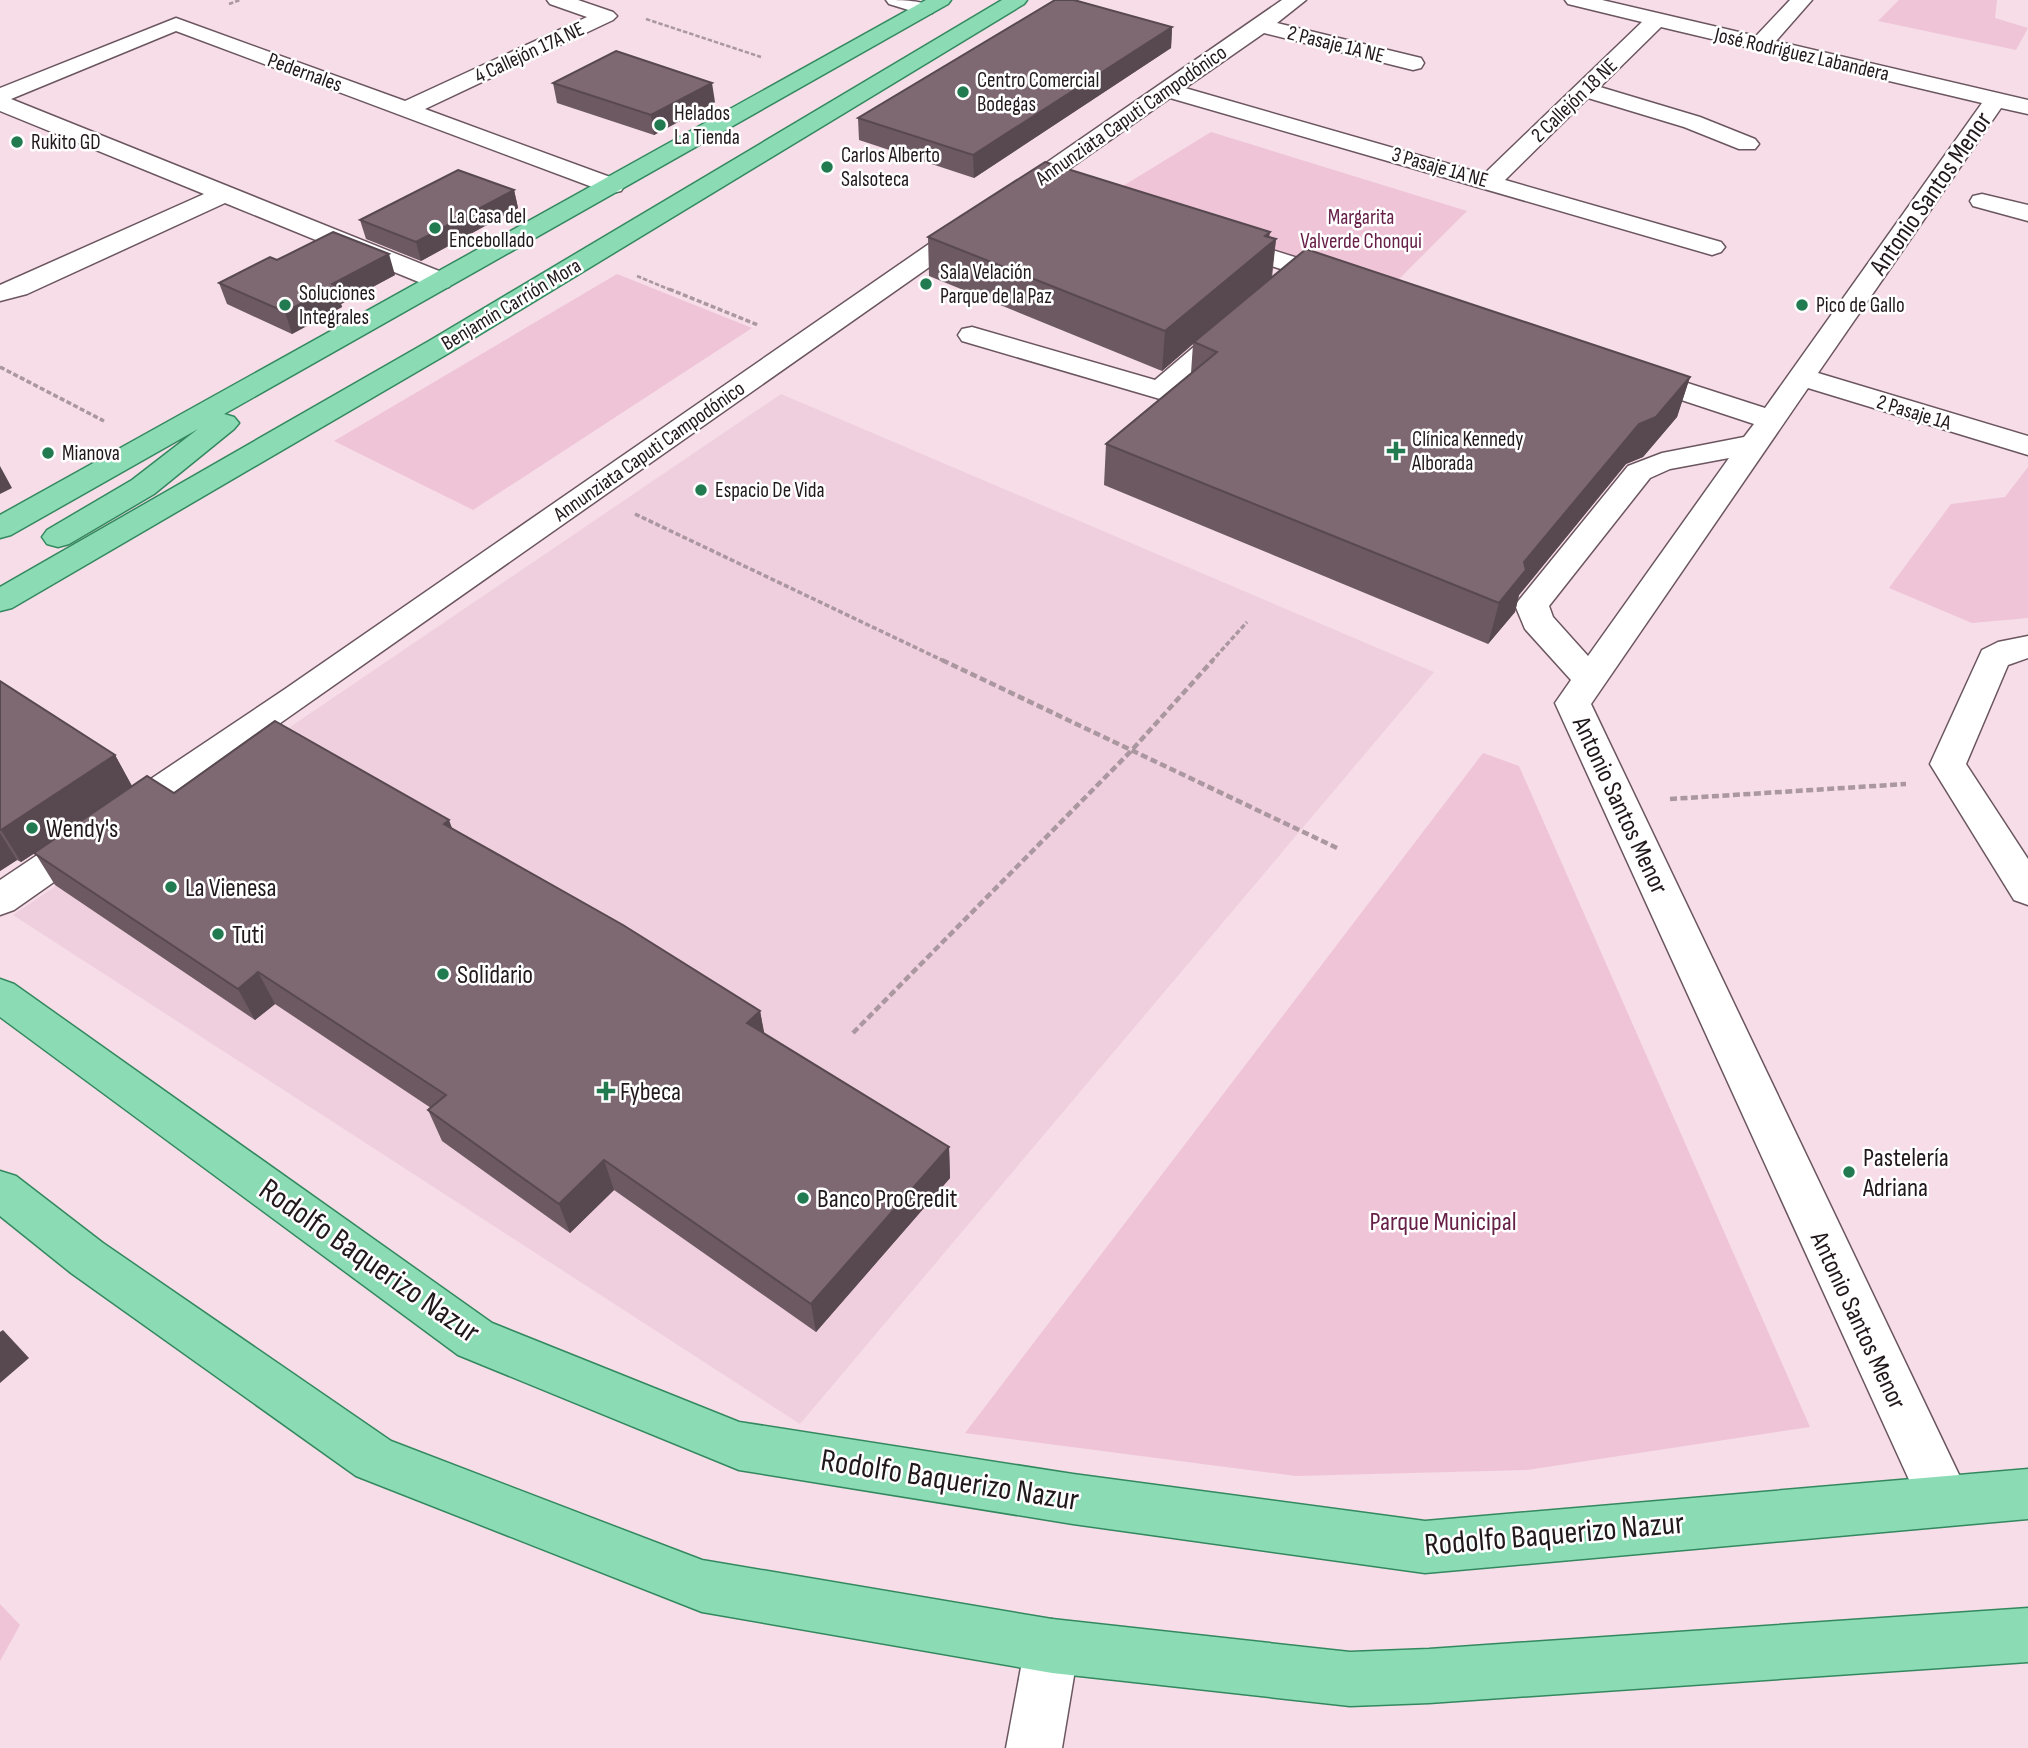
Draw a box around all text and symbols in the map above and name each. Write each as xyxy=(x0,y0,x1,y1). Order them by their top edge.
street label: 4 Callejón 17A NE xyxy=(470,16,588,89)
street label: 2 Pasaje 1A NE xyxy=(1285,20,1387,69)
street label: José Rodriguez Labandera xyxy=(1711,22,1892,87)
street label: Annunziata Caputi Campodónico xyxy=(1030,40,1232,192)
street label: Pedernales xyxy=(264,47,346,97)
street label: 2 Callejón 18 NE xyxy=(1526,53,1623,148)
place label: Centro Comercial Bodegas xyxy=(977,68,1099,117)
marker: Centro Comercial Bodegas xyxy=(955,84,971,100)
place label: Helados La Tienda xyxy=(674,101,740,150)
street label: Antonio Santos Menor xyxy=(1863,106,1999,282)
marker: Helados La Tienda xyxy=(652,117,668,133)
place label: Rukito GD xyxy=(31,130,101,155)
marker: Rukito GD xyxy=(9,134,25,150)
street label: 3 Pasaje 1A NE xyxy=(1389,142,1491,193)
place label: Carlos Alberto Salsoteca xyxy=(841,143,940,192)
marker: Carlos Alberto Salsoteca xyxy=(819,159,835,175)
place label: La Casa del Encebollado xyxy=(449,204,534,253)
park label: Margarita Valverde Chonqui xyxy=(1300,205,1422,254)
marker: La Casa del Encebollado xyxy=(427,220,443,236)
street label: Benjamín Carrión Mora xyxy=(437,253,586,356)
place label: Sala Velación Parque de la Paz xyxy=(940,260,1052,309)
marker: Sala Velación Parque de la Paz xyxy=(918,276,934,292)
place label: Soluciones Integrales xyxy=(299,281,375,330)
place label: Pico de Gallo xyxy=(1816,293,1905,318)
marker: Soluciones Integrales xyxy=(277,297,293,313)
marker: Pico de Gallo xyxy=(1794,297,1810,313)
street label: Annunziata Caputi Campodónico xyxy=(548,376,750,528)
street label: 2 Pasaje 1A xyxy=(1874,389,1955,436)
place label: Clínica Kennedy Alborada xyxy=(1411,427,1523,476)
place label: Mianova xyxy=(62,441,120,466)
marker: Clínica Kennedy Alborada xyxy=(1386,441,1406,461)
marker: Mianova xyxy=(40,445,56,461)
place label: Espacio De Vida xyxy=(715,478,825,503)
marker: Espacio De Vida xyxy=(693,482,709,498)
street label: Antonio Santos Menor xyxy=(1565,711,1674,900)
place label: Wendy's xyxy=(46,814,118,845)
marker: Wendy's xyxy=(24,820,40,836)
place label: La Vienesa xyxy=(185,873,277,904)
marker: La Vienesa xyxy=(163,879,179,895)
place label: Tuti xyxy=(232,920,264,951)
marker: Tuti xyxy=(210,926,226,942)
place label: Solidario xyxy=(457,960,533,991)
marker: Solidario xyxy=(435,966,451,982)
place label: Fybeca xyxy=(620,1077,681,1108)
marker: Fybeca xyxy=(598,1083,614,1099)
place label: Pastelería Adriana xyxy=(1862,1143,1949,1204)
marker: Pastelería Adriana xyxy=(1841,1164,1857,1180)
street label: Rodolfo Baquerizo Nazur xyxy=(251,1171,487,1352)
place label: Banco ProCredit xyxy=(817,1184,957,1215)
marker: Banco ProCredit xyxy=(795,1190,811,1206)
park label: Parque Municipal xyxy=(1369,1207,1517,1238)
street label: Antonio Santos Menor xyxy=(1803,1226,1912,1415)
street label: Rodolfo Baquerizo Nazur xyxy=(818,1441,1082,1520)
street label: Rodolfo Baquerizo Nazur xyxy=(1423,1504,1686,1565)

